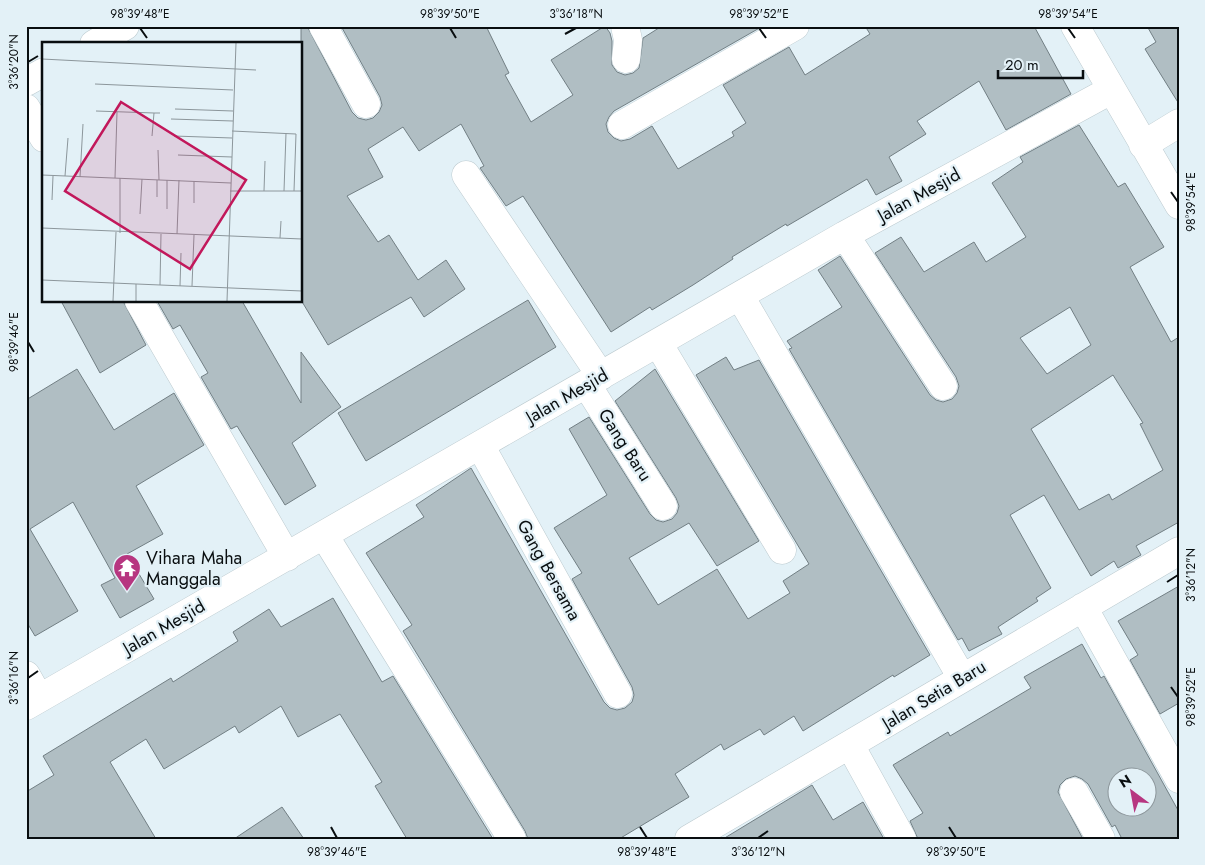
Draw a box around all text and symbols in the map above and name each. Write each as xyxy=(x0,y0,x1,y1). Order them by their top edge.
text: 98°39'48"E xyxy=(110,5,170,23)
text: 98°39'50"E xyxy=(420,5,480,23)
text: 3°36'18"N xyxy=(549,5,603,23)
text: 98°39'52"E xyxy=(729,5,789,23)
text: 98°39'54"E xyxy=(1038,5,1098,23)
text: 3°36'20"N xyxy=(5,34,23,90)
inset map xyxy=(42,42,302,302)
scale bar xyxy=(998,48,1082,80)
text: 20 m xyxy=(1005,54,1039,76)
street label: Jalan Mesjid xyxy=(871,162,965,229)
text: 98°39'54"E xyxy=(1182,172,1200,232)
text: 98°39'46"E xyxy=(5,312,23,372)
street label: Jalan Mesjid xyxy=(519,362,613,431)
street label: Gang Baru xyxy=(592,404,658,486)
street label: Gang Bersama xyxy=(511,515,587,625)
place label: Vihara Maha Manggala xyxy=(146,545,242,592)
text: 3°36'12"N xyxy=(1182,548,1200,602)
temple icon: Vihara Maha Manggala xyxy=(112,553,142,592)
street label: Jalan Mesjid xyxy=(116,593,210,662)
text: 3°36'16"N xyxy=(5,651,23,705)
street label: Jalan Setia Baru xyxy=(875,654,991,737)
text: 98°39'52"E xyxy=(1182,667,1200,727)
north arrow xyxy=(1108,768,1158,818)
text: N xyxy=(1115,770,1135,792)
text: 98°39'46"E xyxy=(307,843,367,861)
text: 98°39'48"E xyxy=(617,843,677,861)
text: 3°36'12"N xyxy=(731,843,785,861)
text: 98°39'50"E xyxy=(926,843,986,861)

